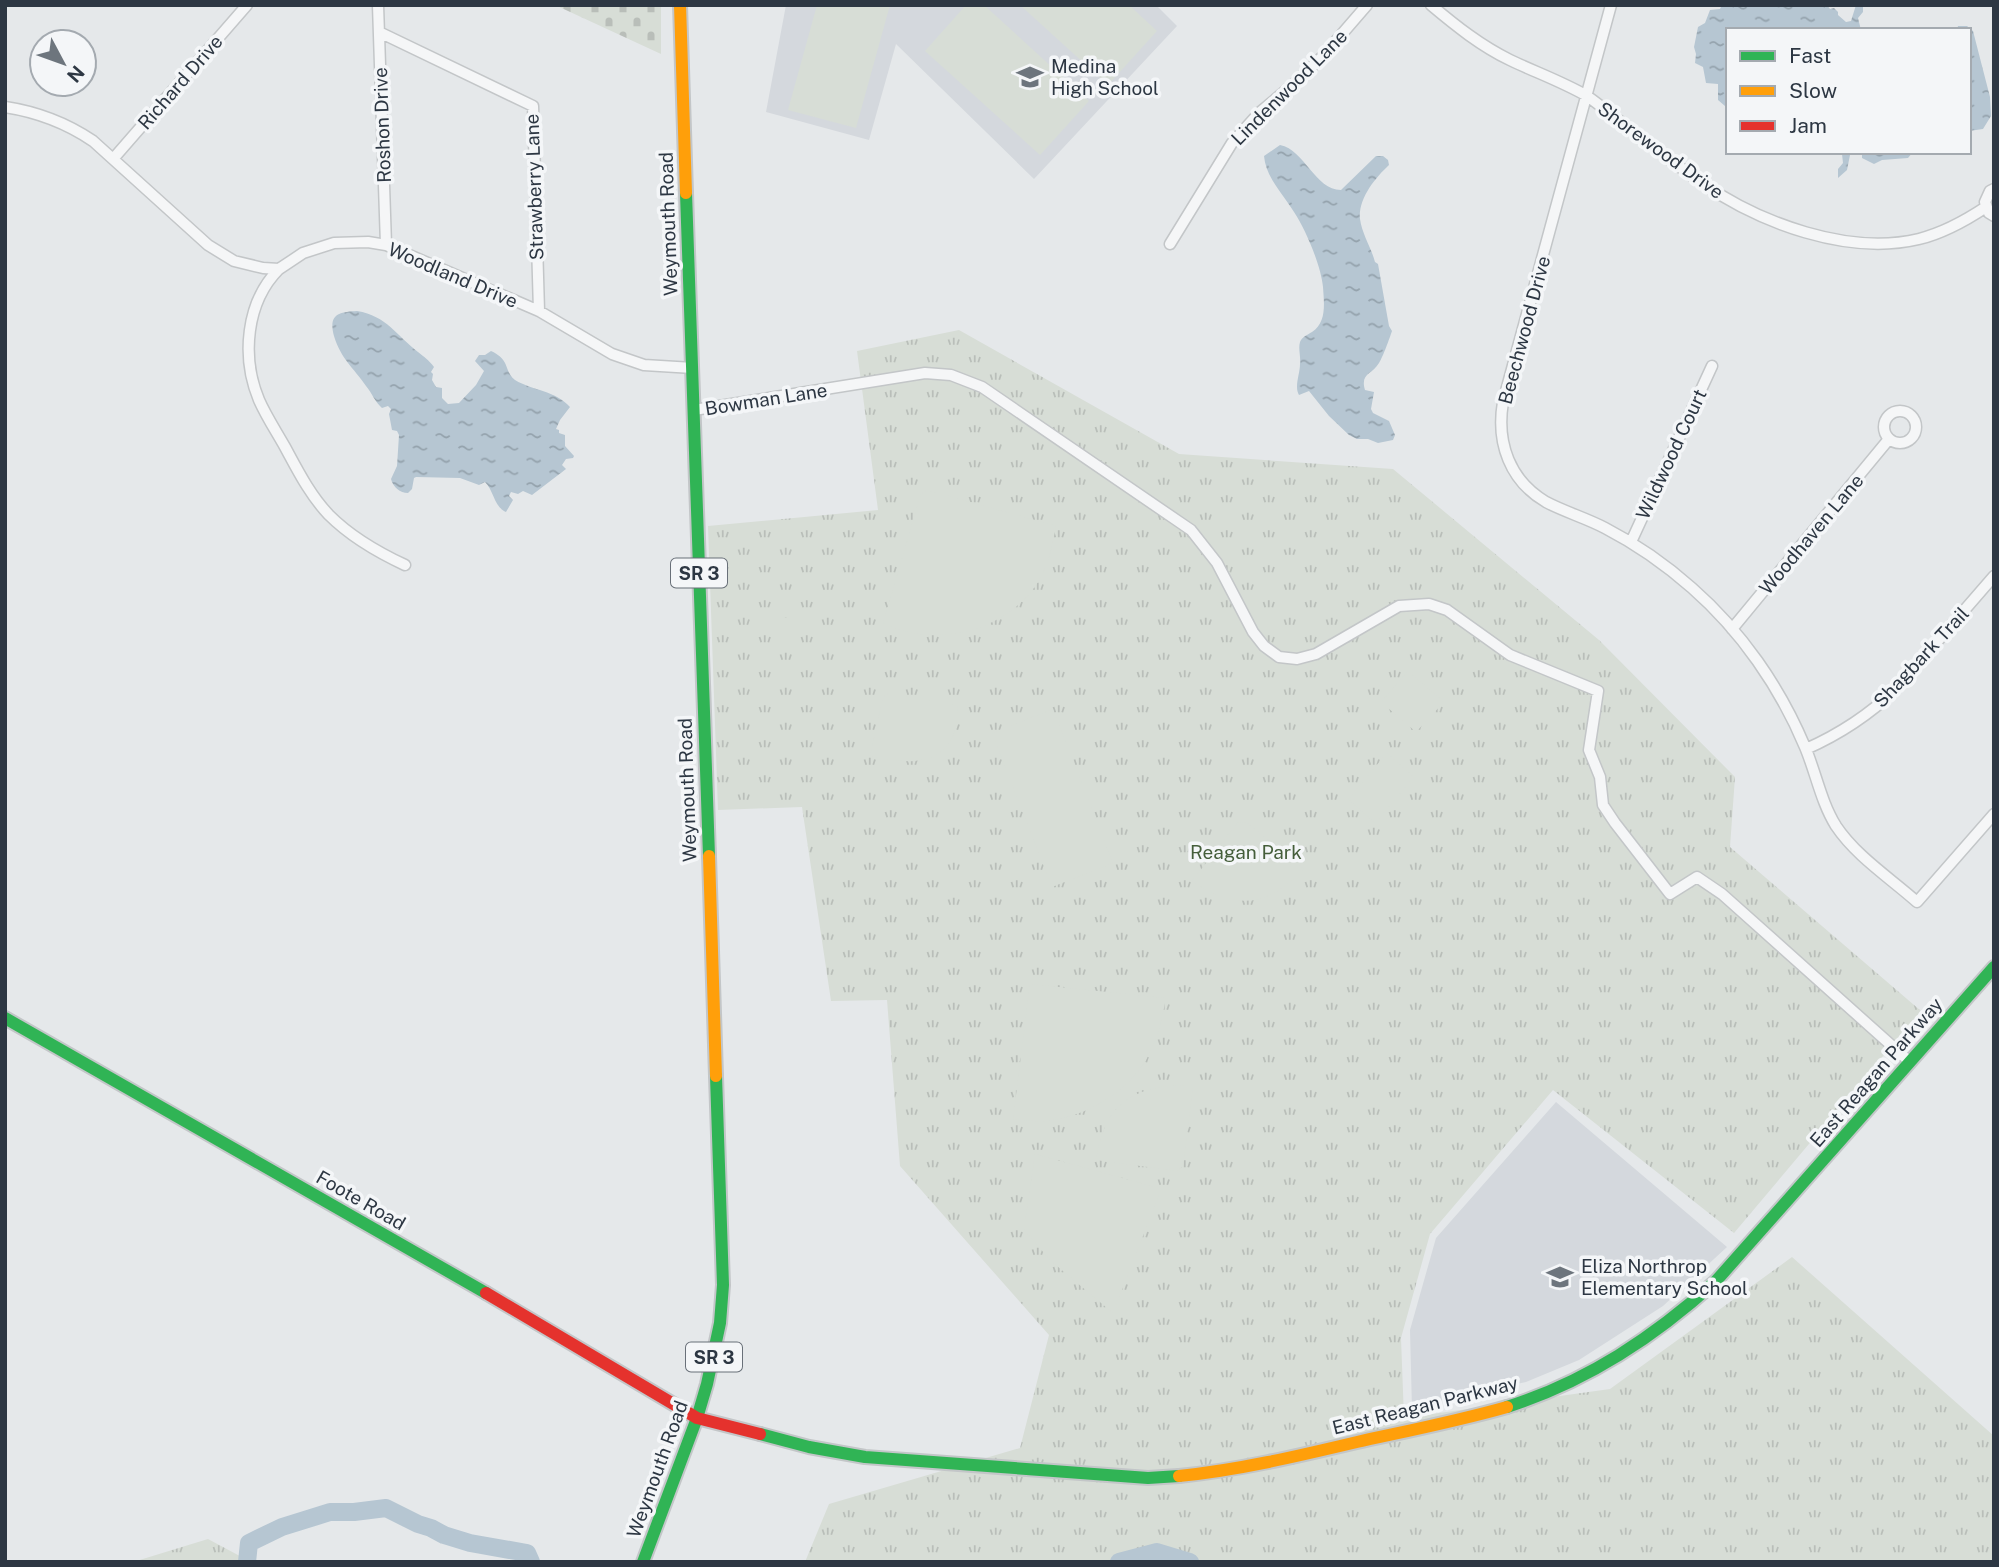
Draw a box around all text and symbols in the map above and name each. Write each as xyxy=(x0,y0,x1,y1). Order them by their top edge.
street label: Lindenwood Lane xyxy=(1227,25,1351,149)
north arrow xyxy=(28,28,98,98)
legend xyxy=(1726,28,1971,154)
street label: Richard Drive xyxy=(133,30,227,134)
text: Fast xyxy=(1789,43,1831,68)
place label: Medina High School xyxy=(1051,55,1159,99)
text: N xyxy=(63,61,89,87)
school or university icon: Medina High School xyxy=(1015,62,1045,92)
street label: Roshon Drive xyxy=(369,67,395,183)
text: Slow xyxy=(1789,78,1837,103)
street label: Shorewood Drive xyxy=(1594,97,1728,203)
street label: Strawberry Lane xyxy=(520,113,548,261)
text: Jam xyxy=(1789,113,1827,138)
street label: Weymouth Road xyxy=(654,152,682,296)
street label: Woodland Drive xyxy=(385,238,521,312)
street label: Beechwood Drive xyxy=(1494,253,1554,407)
street label: Bowman Lane xyxy=(703,378,829,420)
street label: Wildwood Court xyxy=(1631,385,1711,523)
street label: Woodhaven Lane xyxy=(1754,469,1868,599)
road number: SR 3 xyxy=(671,558,727,588)
street label: Shagbark Trail xyxy=(1869,602,1973,712)
street label: Weymouth Road xyxy=(673,718,701,862)
park label: Reagan Park xyxy=(1190,841,1302,863)
street label: East Reagan Parkway xyxy=(1805,993,1947,1151)
street label: Foote Road xyxy=(312,1166,410,1234)
place label: Eliza Northrop Elementary School xyxy=(1581,1255,1748,1299)
school or university icon: Eliza Northrop Elementary School xyxy=(1545,1262,1575,1292)
road number: SR 3 xyxy=(686,1342,742,1372)
street label: East Reagan Parkway xyxy=(1330,1371,1520,1439)
street label: Weymouth Road xyxy=(622,1397,692,1541)

